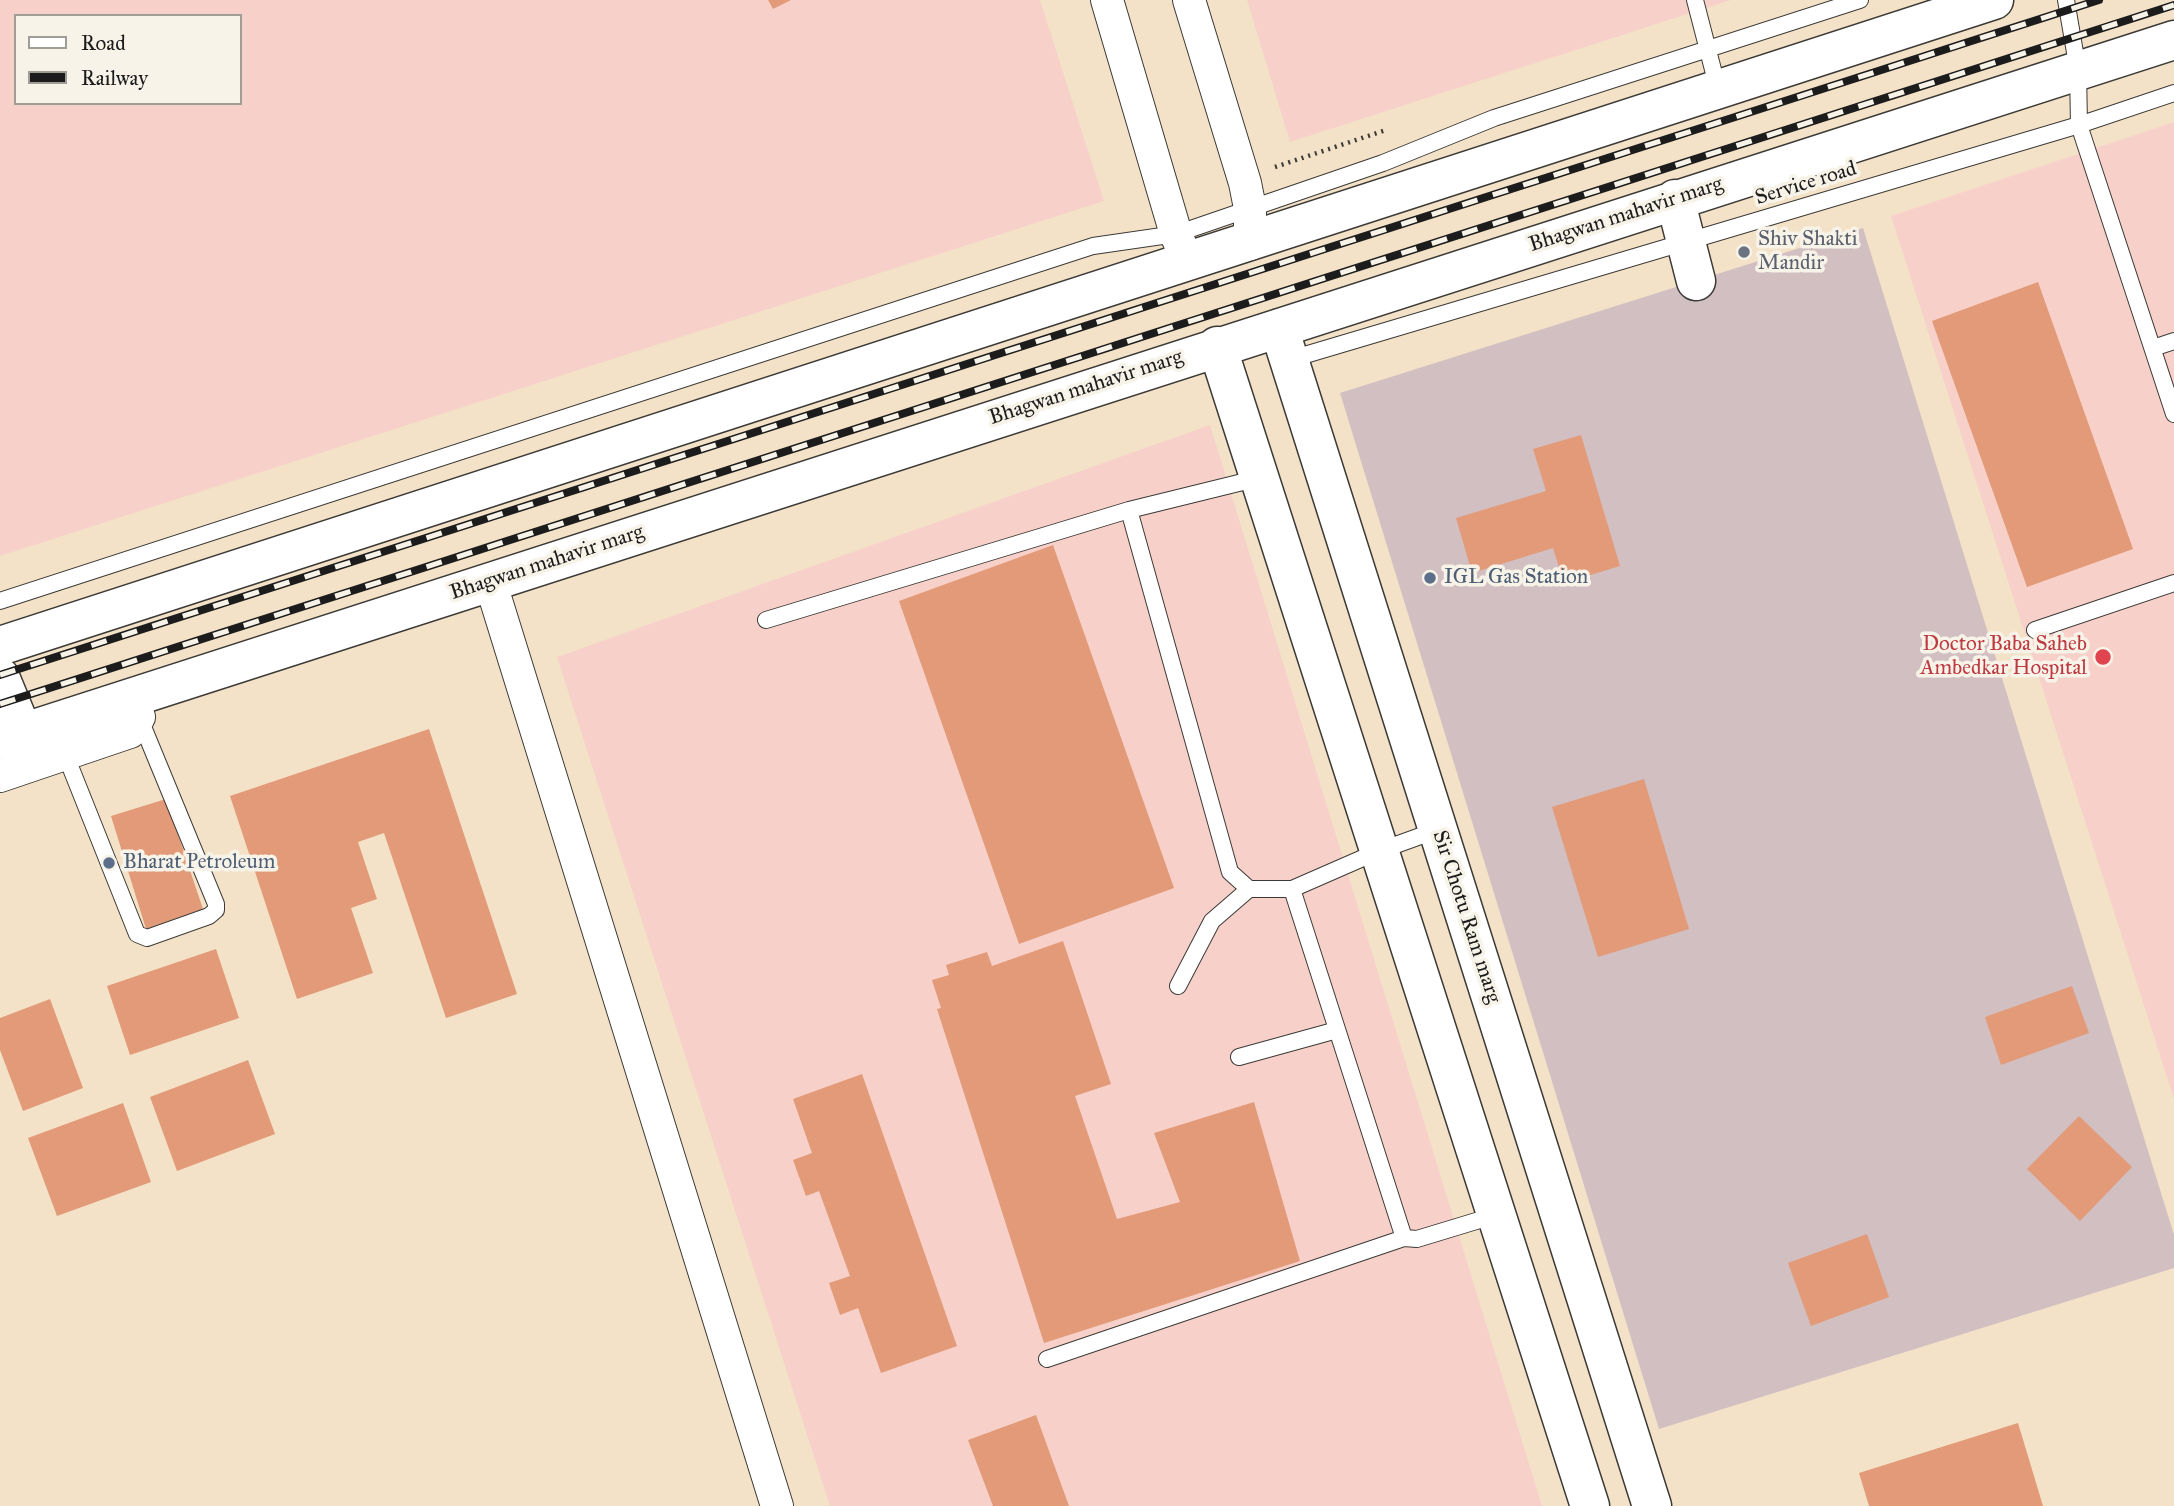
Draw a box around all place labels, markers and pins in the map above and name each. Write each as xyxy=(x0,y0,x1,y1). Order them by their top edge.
place label: Shiv Shakti Mandir xyxy=(1758,227,1857,277)
marker: Shiv Shakti Mandir xyxy=(1736,244,1752,260)
place label: IGL Gas Station xyxy=(1444,565,1588,591)
marker: IGL Gas Station xyxy=(1422,570,1438,586)
place label: Doctor Baba Saheb Ambedkar Hospital xyxy=(1920,632,2087,682)
marker: Doctor Baba Saheb Ambedkar Hospital xyxy=(2093,647,2113,667)
place label: Bharat Petroleum xyxy=(123,850,275,876)
marker: Bharat Petroleum xyxy=(101,855,117,871)

